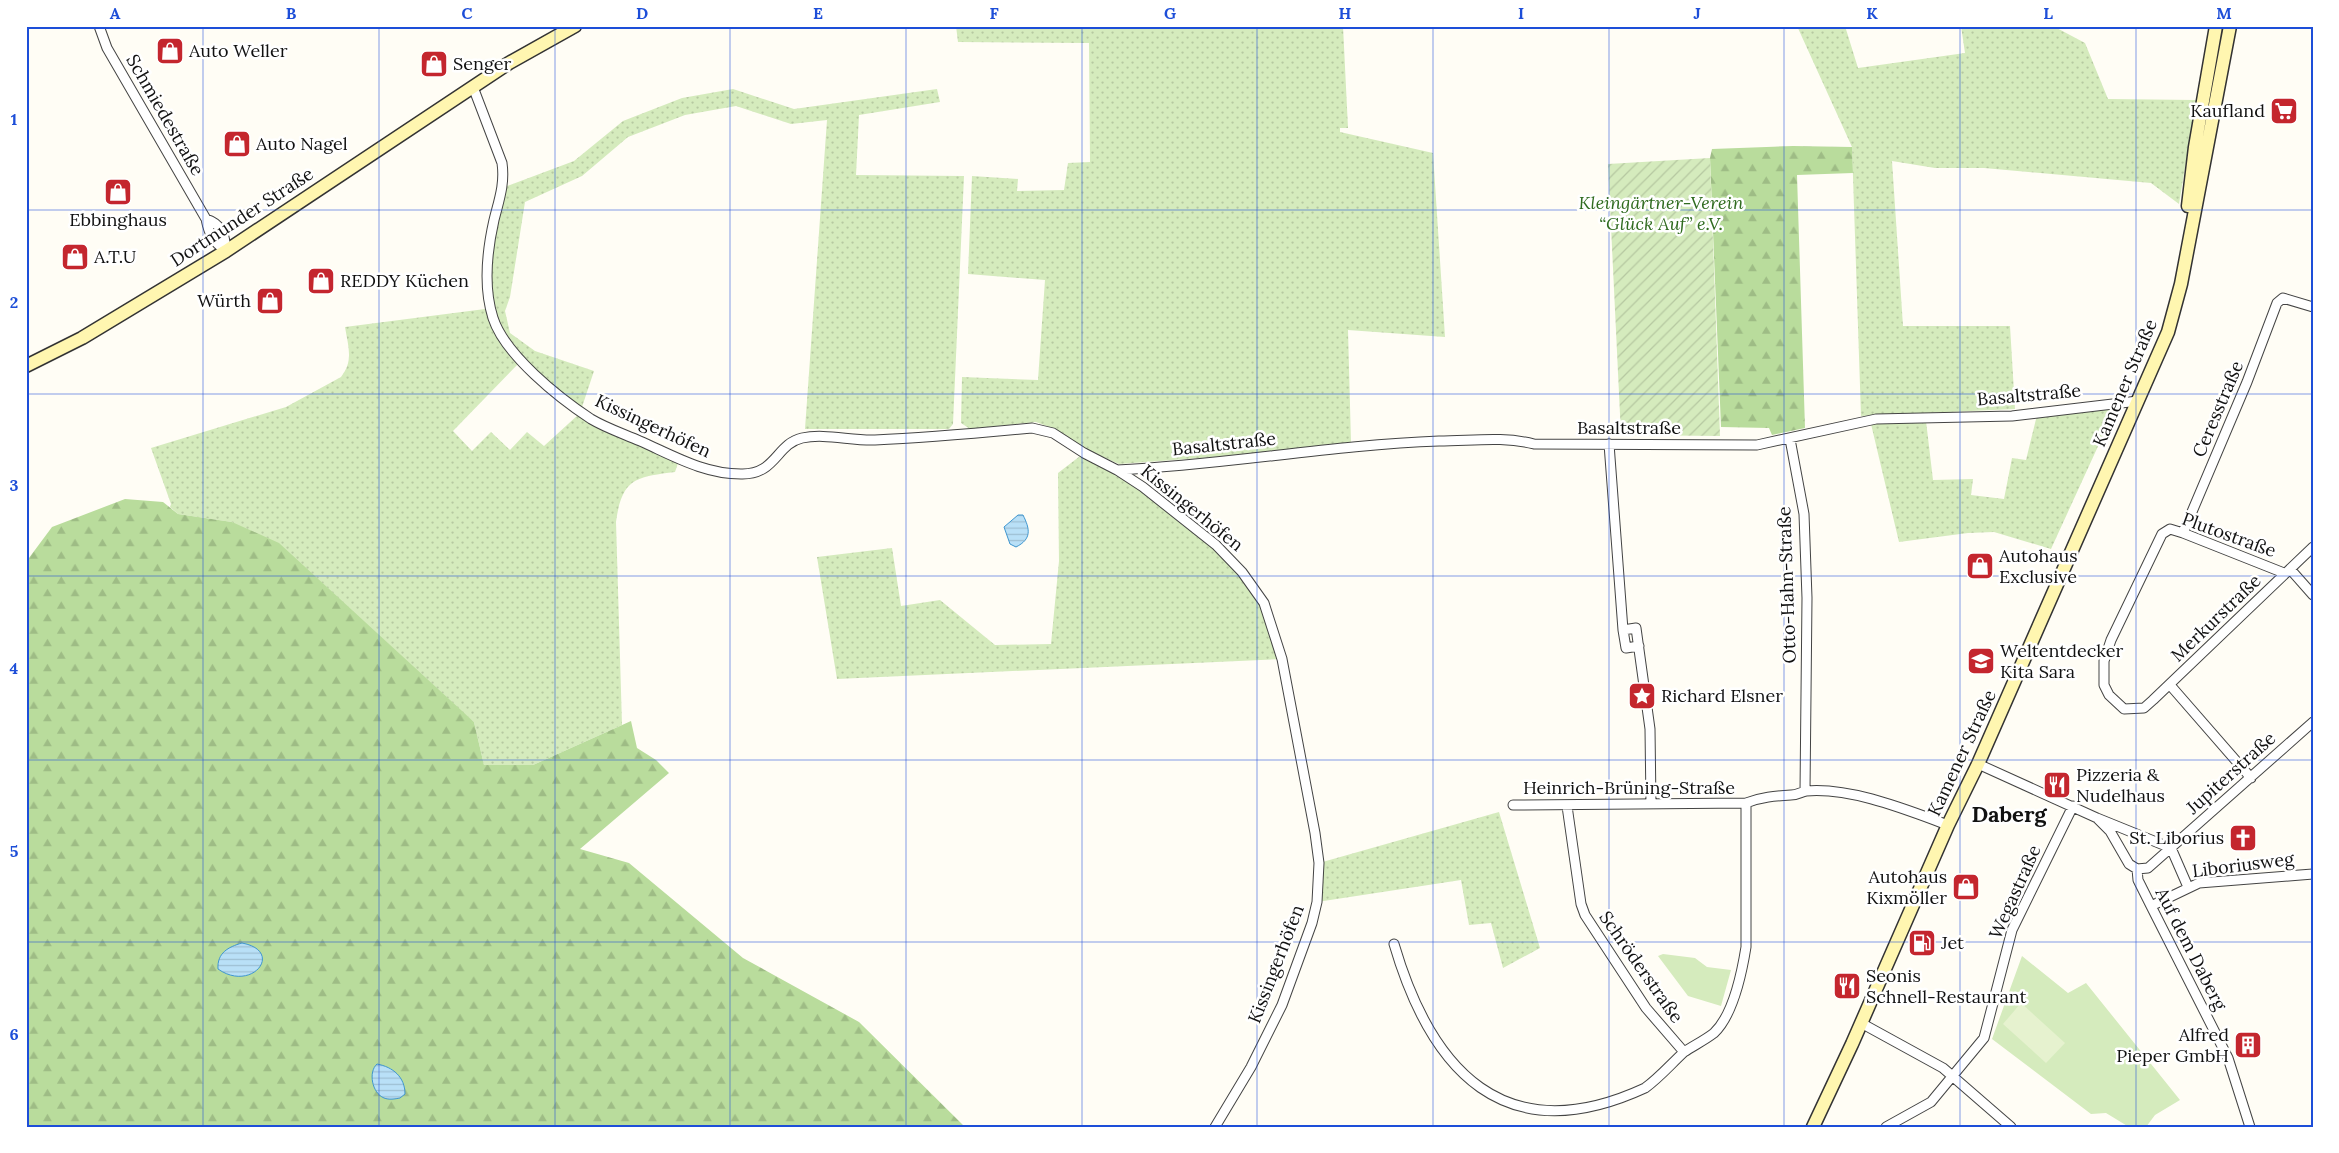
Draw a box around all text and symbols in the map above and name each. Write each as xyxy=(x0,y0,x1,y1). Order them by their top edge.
text: A xyxy=(110,3,121,23)
text: B xyxy=(286,3,297,23)
text: C xyxy=(461,3,473,23)
text: D xyxy=(636,3,648,23)
text: E xyxy=(813,3,823,23)
text: F xyxy=(989,3,999,23)
text: G xyxy=(1164,3,1176,23)
text: H xyxy=(1339,3,1352,23)
text: I xyxy=(1518,3,1524,23)
text: J xyxy=(1693,3,1701,23)
text: K xyxy=(1866,3,1878,23)
text: L xyxy=(2043,3,2053,23)
text: M xyxy=(2216,3,2232,23)
shop icon: Auto Weller xyxy=(155,36,185,66)
place label: Auto Weller xyxy=(188,39,288,62)
shop icon: Senger xyxy=(419,49,449,79)
street label: Schmiedestraße xyxy=(121,50,210,180)
place label: Senger xyxy=(453,52,512,75)
supermarket icon: Kaufland xyxy=(2269,96,2299,126)
place label: Kaufland xyxy=(2190,99,2265,122)
text: 1 xyxy=(11,109,17,129)
shop icon: Auto Nagel xyxy=(222,129,252,159)
place label: Auto Nagel xyxy=(255,132,348,155)
street label: Dortmunder Straße xyxy=(166,162,318,271)
shop icon: Ebbinghaus xyxy=(103,177,133,207)
park label: Kleingärtner-Verein “Glück Auf” e.V. xyxy=(1579,191,1743,235)
place label: Ebbinghaus xyxy=(69,208,167,231)
shop icon: A.T.U xyxy=(60,242,90,272)
place label: A.T.U xyxy=(93,245,136,268)
shop icon: REDDY Küchen xyxy=(306,266,336,296)
place label: REDDY Küchen xyxy=(340,269,469,292)
shop icon: Würth xyxy=(255,286,285,316)
place label: Würth xyxy=(197,289,251,312)
text: 2 xyxy=(10,292,18,312)
street label: Kamener Straße xyxy=(2087,315,2162,450)
street label: Ceresstraße xyxy=(2187,357,2248,460)
street label: Basaltstraße xyxy=(1976,378,2082,411)
street label: Kissingerhöfen xyxy=(592,389,715,462)
street label: Basaltstraße xyxy=(1577,416,1681,439)
street label: Basaltstraße xyxy=(1171,427,1277,460)
street label: Kissingerhöfen xyxy=(1136,459,1248,556)
text: 3 xyxy=(10,475,19,495)
street label: Otto-Hahn-Straße xyxy=(1772,506,1801,664)
street label: Plutostraße xyxy=(2179,507,2279,562)
place label: Autohaus Exclusive xyxy=(1998,544,2078,588)
shop icon: Autohaus Exclusive xyxy=(1965,551,1995,581)
street label: Merkurstraße xyxy=(2166,569,2266,666)
place label: Weltentdecker Kita Sara xyxy=(2000,639,2124,683)
school or university icon: Weltentdecker Kita Sara xyxy=(1966,646,1996,676)
text: 4 xyxy=(10,658,19,678)
place icon: Richard Elsner xyxy=(1627,681,1657,711)
place label: Richard Elsner xyxy=(1661,684,1783,707)
street label: Kamener Straße xyxy=(1922,686,2001,820)
street label: Jupiterstraße xyxy=(2180,726,2280,819)
place label: Pizzeria & Nudelhaus xyxy=(2076,763,2165,807)
restaurant icon: Pizzeria & Nudelhaus xyxy=(2042,770,2072,800)
street label: Heinrich-Brüning-Straße xyxy=(1523,776,1735,799)
district label: Daberg xyxy=(1971,800,2047,828)
church icon: St. Liborius xyxy=(2228,823,2258,853)
place label: St. Liborius xyxy=(2129,826,2224,849)
text: 5 xyxy=(10,841,19,861)
street label: Wegastraße xyxy=(1984,841,2046,942)
street label: Liboriusweg xyxy=(2191,847,2296,882)
place label: Autohaus Kixmöller xyxy=(1866,865,1947,909)
shop icon: Autohaus Kixmöller xyxy=(1951,872,1981,902)
street label: Auf dem Daberg xyxy=(2150,883,2233,1015)
street label: Kissingerhöfen xyxy=(1242,901,1309,1026)
street label: Schröderstraße xyxy=(1594,906,1689,1027)
fuel station icon: Jet xyxy=(1907,928,1937,958)
place label: Jet xyxy=(1940,931,1964,954)
place label: Seonis Schnell-Restaurant xyxy=(1866,964,2026,1008)
restaurant icon: Seonis Schnell-Restaurant xyxy=(1832,971,1862,1001)
place label: Alfred Pieper GmbH xyxy=(2116,1023,2229,1067)
text: 6 xyxy=(9,1024,19,1044)
building icon: Alfred Pieper GmbH xyxy=(2233,1030,2263,1060)

